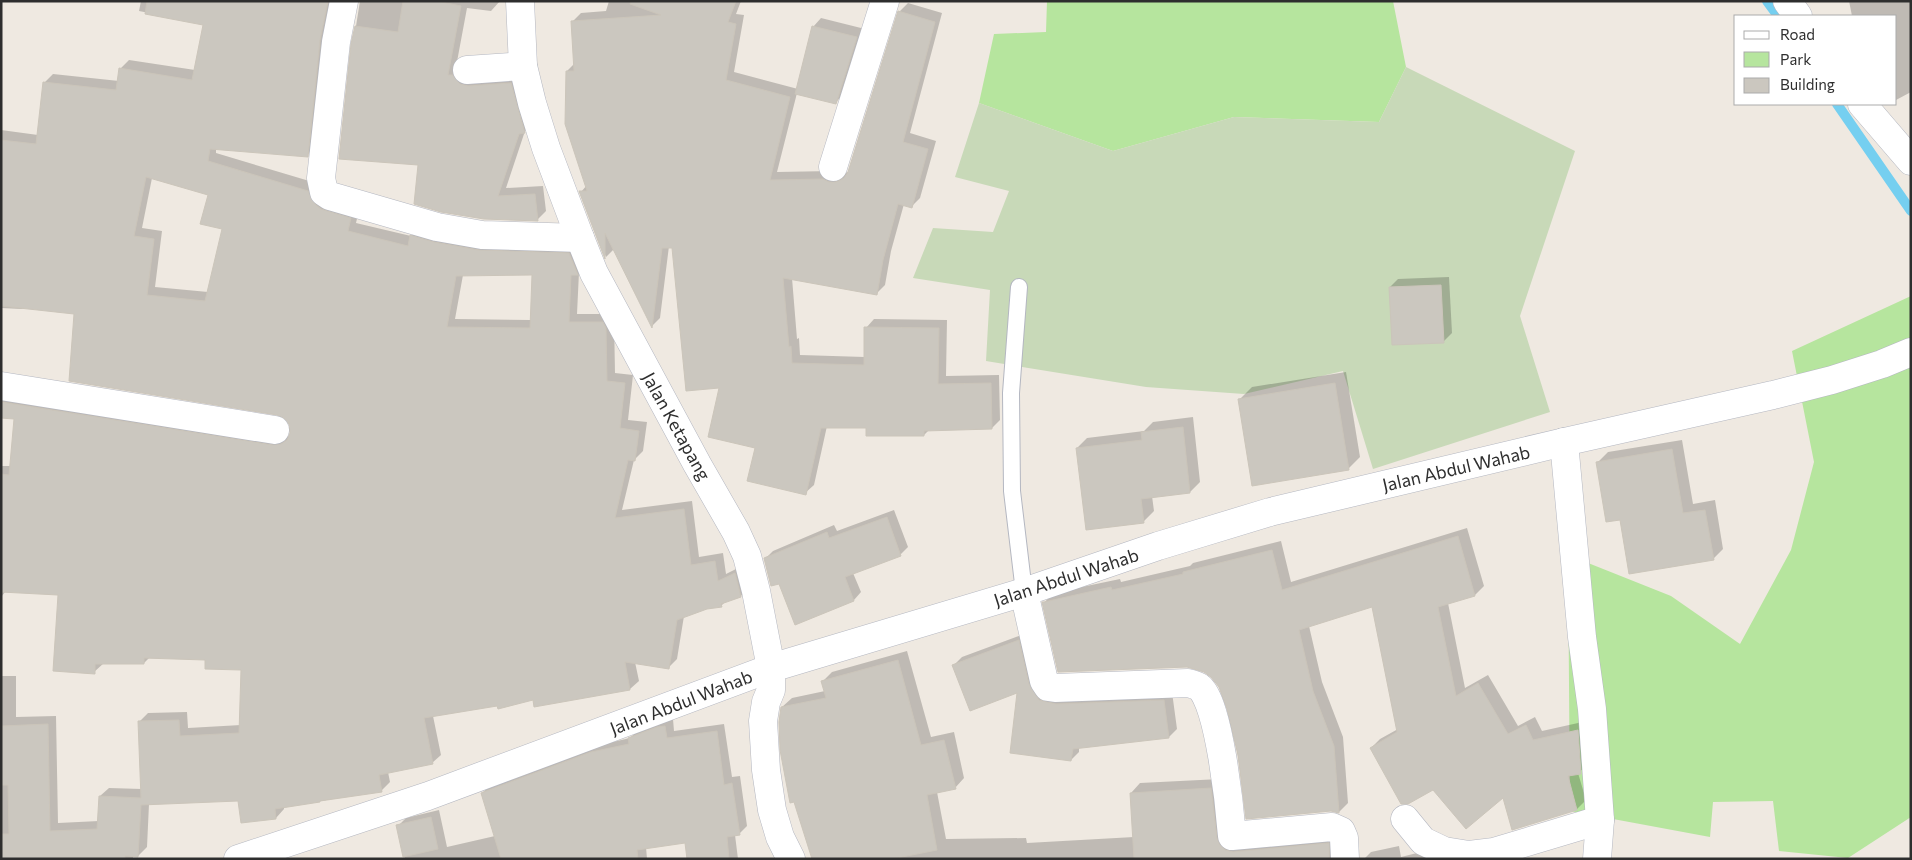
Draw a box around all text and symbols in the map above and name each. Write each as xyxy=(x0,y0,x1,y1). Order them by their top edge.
legend xyxy=(1734,15,1897,105)
text: Road xyxy=(1780,25,1815,43)
text: Park xyxy=(1780,50,1811,68)
text: Building xyxy=(1780,75,1835,93)
street label: Jalan Ketapang xyxy=(638,368,716,484)
street label: Jalan Abdul Wahab xyxy=(1380,440,1532,496)
street label: Jalan Abdul Wahab xyxy=(991,543,1141,611)
street label: Jalan Abdul Wahab xyxy=(607,665,755,739)

